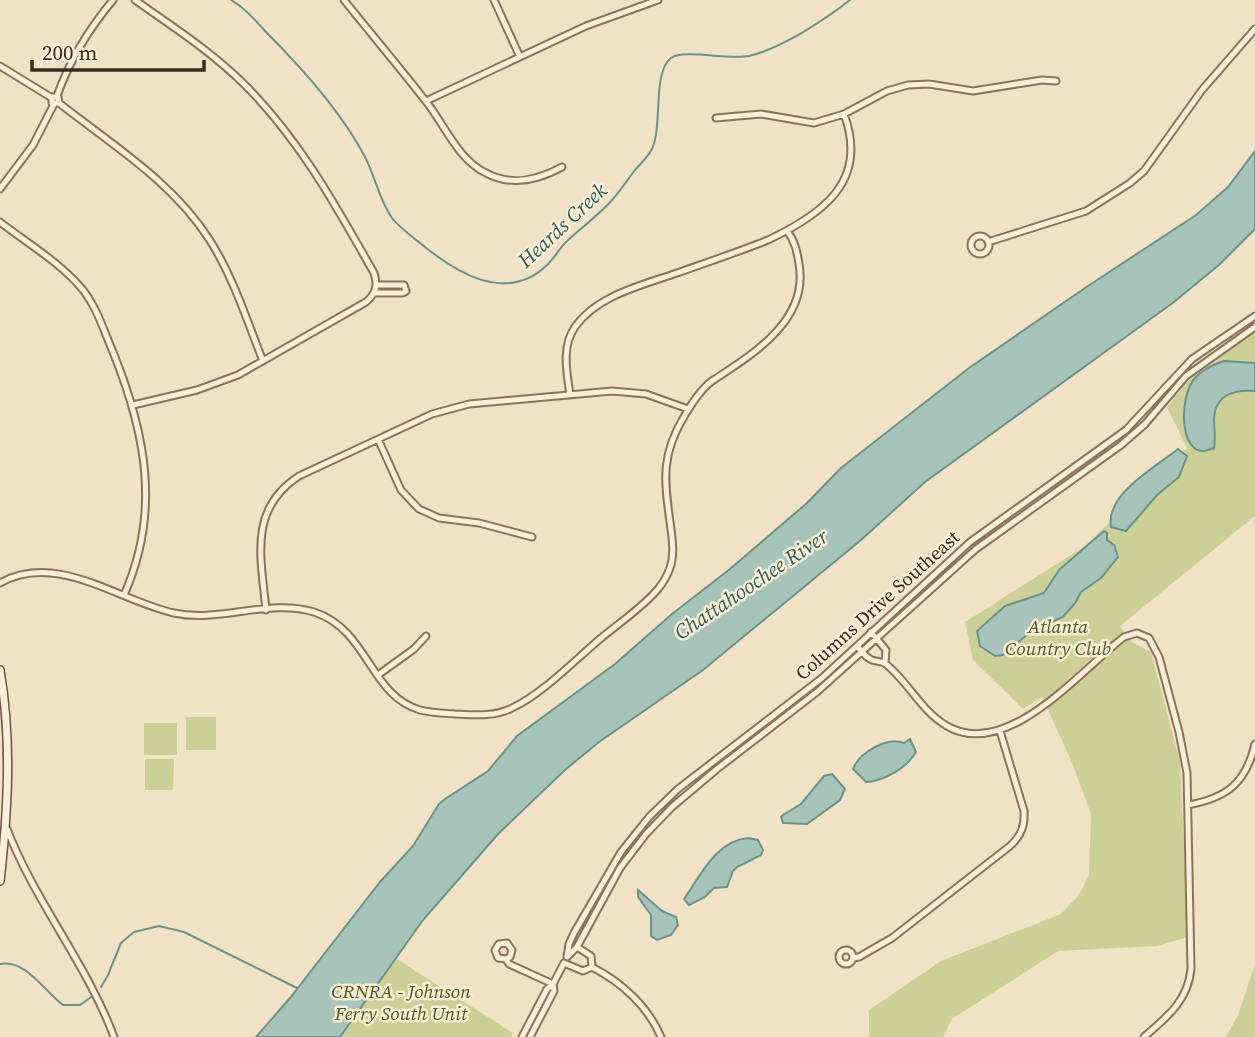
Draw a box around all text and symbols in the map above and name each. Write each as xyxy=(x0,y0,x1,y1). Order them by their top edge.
scale bar xyxy=(32,28,203,72)
text: 200 m xyxy=(42,38,97,67)
water label: Heards Creek xyxy=(510,176,613,275)
water label: Chattahoochee River xyxy=(668,521,834,646)
street label: Columns Drive Southeast xyxy=(789,524,965,686)
park label: Atlanta Country Club xyxy=(1005,613,1112,661)
park label: CRNRA - Johnson Ferry South Unit xyxy=(331,978,471,1026)

